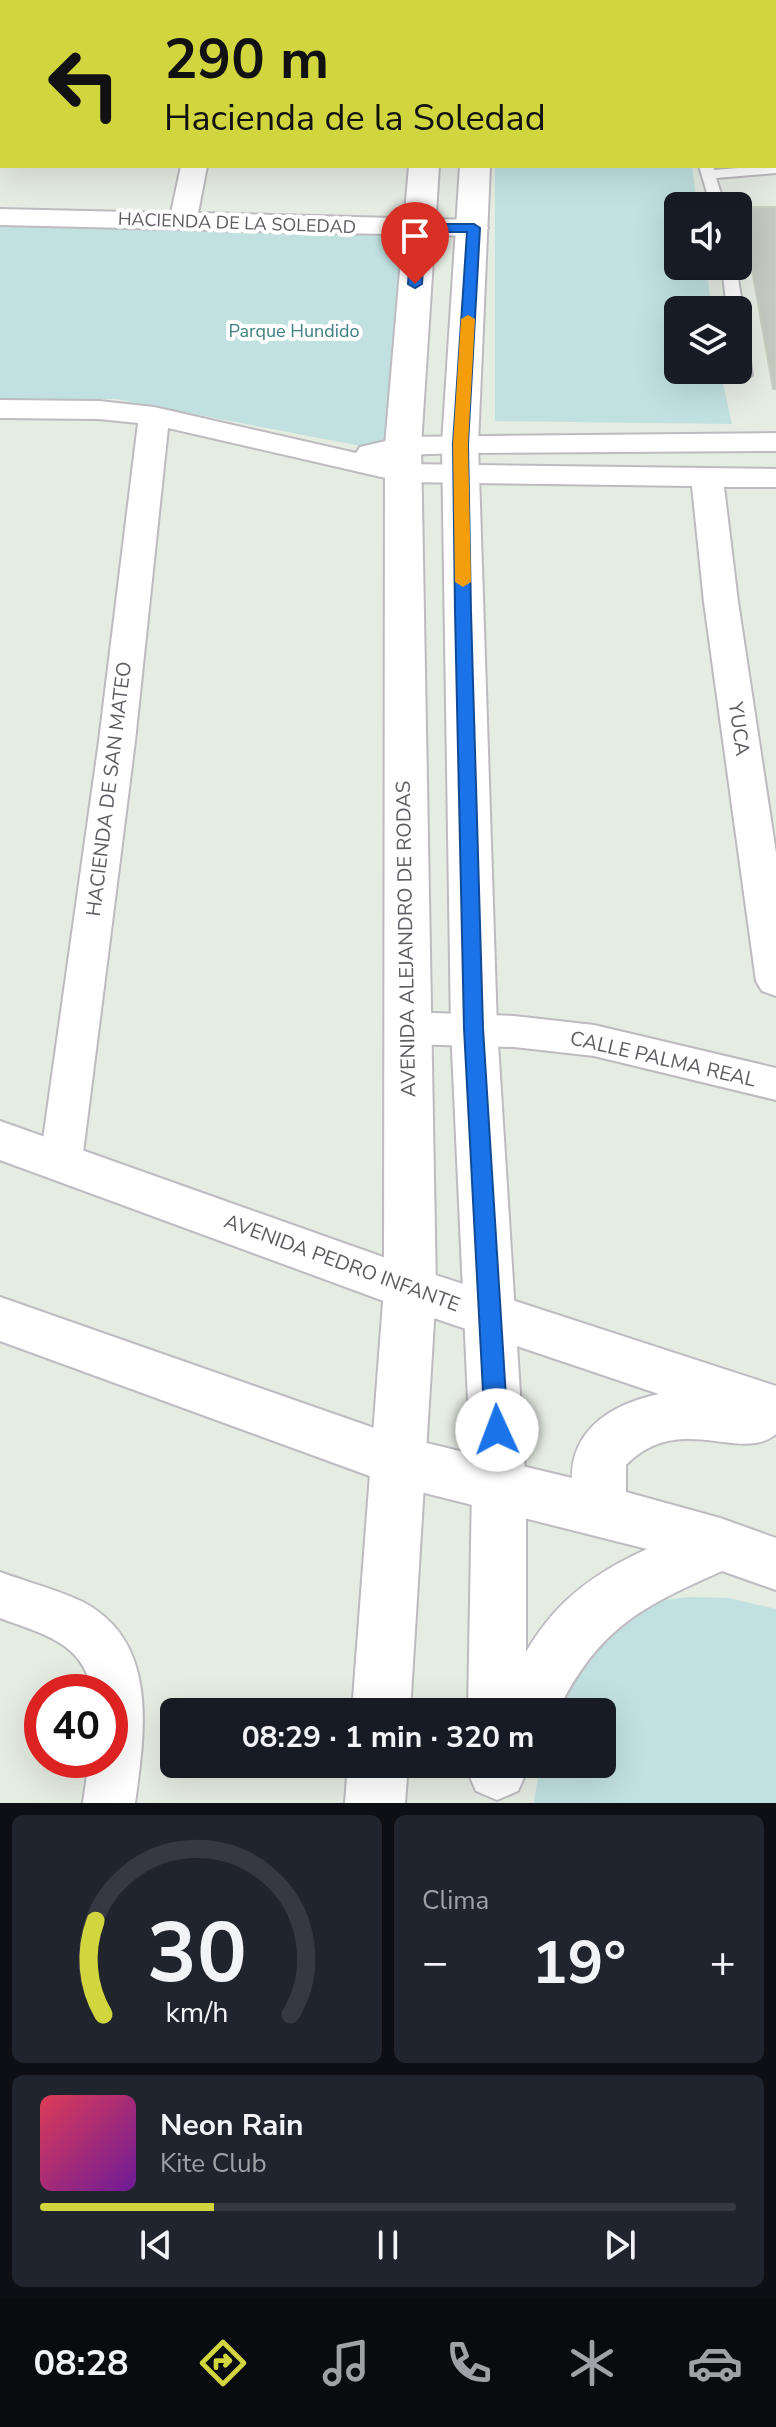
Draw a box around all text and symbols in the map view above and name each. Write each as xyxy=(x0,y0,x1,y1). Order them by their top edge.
text: 290 m xyxy=(164,21,329,98)
icon: left xyxy=(32,32,136,136)
text: Hacienda de la Soledad xyxy=(164,94,546,143)
map controls xyxy=(664,192,752,384)
button: sound xyxy=(664,192,752,280)
pin xyxy=(381,202,449,284)
street label: HACIENDA DE LA SOLEDAD xyxy=(117,207,357,239)
icon: arrive xyxy=(393,214,437,258)
button: layers xyxy=(664,296,752,384)
park label: Parque Hundido xyxy=(229,319,359,343)
street label: HACIENDA DE SAN MATEO xyxy=(80,660,138,918)
street label: YUCA xyxy=(722,699,756,758)
street label: AVENIDA ALEJANDRO DE RODAS xyxy=(390,781,422,1097)
street label: CALLE PALMA REAL xyxy=(567,1024,759,1094)
street label: AVENIDA PEDRO INFANTE xyxy=(220,1208,464,1318)
position arrow xyxy=(455,1388,539,1472)
speed limit sign: 40 xyxy=(24,1674,128,1778)
text: 08:29 · 1 min · 320 m xyxy=(242,1717,534,1758)
text: Clima xyxy=(422,1883,489,1918)
text: 30 xyxy=(147,1897,247,2010)
text: 19° xyxy=(532,1922,626,2004)
text: − xyxy=(422,1933,448,1993)
text: + xyxy=(710,1933,736,1993)
text: km/h xyxy=(166,1993,228,2032)
text: Neon Rain xyxy=(160,2105,304,2146)
text: Kite Club xyxy=(160,2146,267,2181)
icon: previous xyxy=(134,2223,178,2267)
icon: pause xyxy=(366,2223,410,2267)
icon: next xyxy=(598,2223,642,2267)
icon: directions xyxy=(195,2335,251,2391)
icon: music xyxy=(318,2335,374,2391)
icon: phone xyxy=(441,2335,497,2391)
icon: climate xyxy=(564,2335,620,2391)
icon: car xyxy=(687,2335,743,2391)
text: 08:28 xyxy=(33,2339,129,2388)

